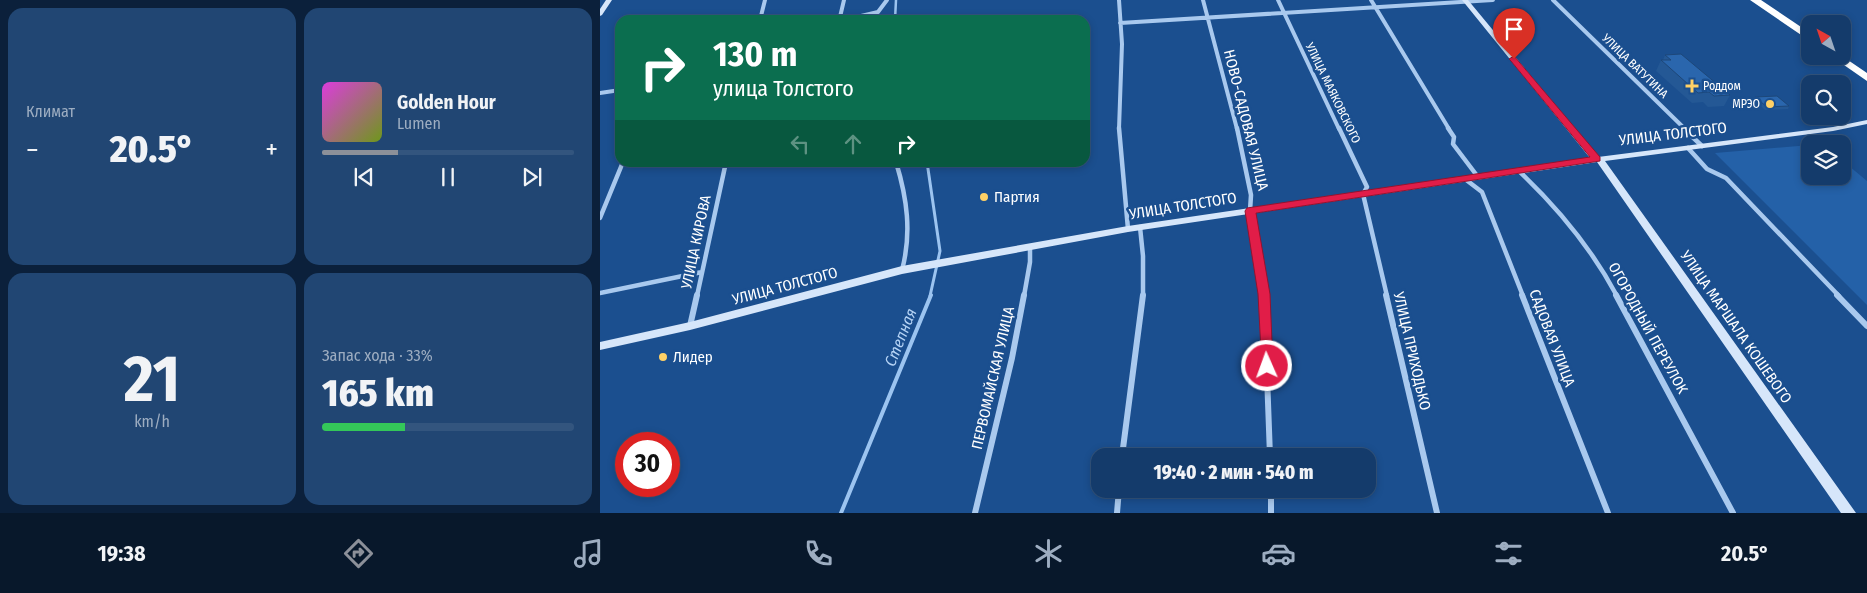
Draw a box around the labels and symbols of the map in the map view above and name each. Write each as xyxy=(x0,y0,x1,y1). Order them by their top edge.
pin xyxy=(1493,8,1535,59)
north arrow xyxy=(1801,15,1851,65)
street label: УЛИЦА ВАТУТИНА xyxy=(1598,30,1671,101)
street label: УЛИЦА МАЯКОВСКОГО xyxy=(1302,39,1363,146)
street label: НОВО-САДОВАЯ УЛИЦА xyxy=(1220,48,1272,192)
marker: Роддом xyxy=(1685,79,1699,93)
place label: Роддом xyxy=(1703,79,1741,93)
place label: МРЭО xyxy=(1732,97,1760,111)
marker: МРЭО xyxy=(1764,98,1776,110)
street label: УЛИЦА ТОЛСТОГО xyxy=(1617,118,1728,150)
place label: Партия xyxy=(994,188,1040,206)
street label: УЛИЦА ТОЛСТОГО xyxy=(1127,189,1238,224)
marker: Партия xyxy=(978,191,990,203)
street label: УЛИЦА КИРОВА xyxy=(677,193,715,292)
street label: УЛИЦА МАРШАЛА КОШЕВОГО xyxy=(1676,246,1796,407)
street label: ОГОРОДНЫЙ ПЕРЕУЛОК xyxy=(1604,259,1692,397)
street label: УЛИЦА ТОЛСТОГО xyxy=(729,263,840,309)
street label: САДОВАЯ УЛИЦА xyxy=(1525,287,1579,389)
street label: УЛИЦА ПРИХОДЬКО xyxy=(1389,289,1434,412)
water label: Степная xyxy=(880,305,921,369)
street label: ПЕРВОМАЙСКАЯ УЛИЦА xyxy=(968,305,1018,451)
position arrow xyxy=(1240,339,1292,391)
place label: Лидер xyxy=(673,348,713,366)
marker: Лидер xyxy=(657,351,669,363)
speed limit sign: 30 xyxy=(615,432,680,497)

